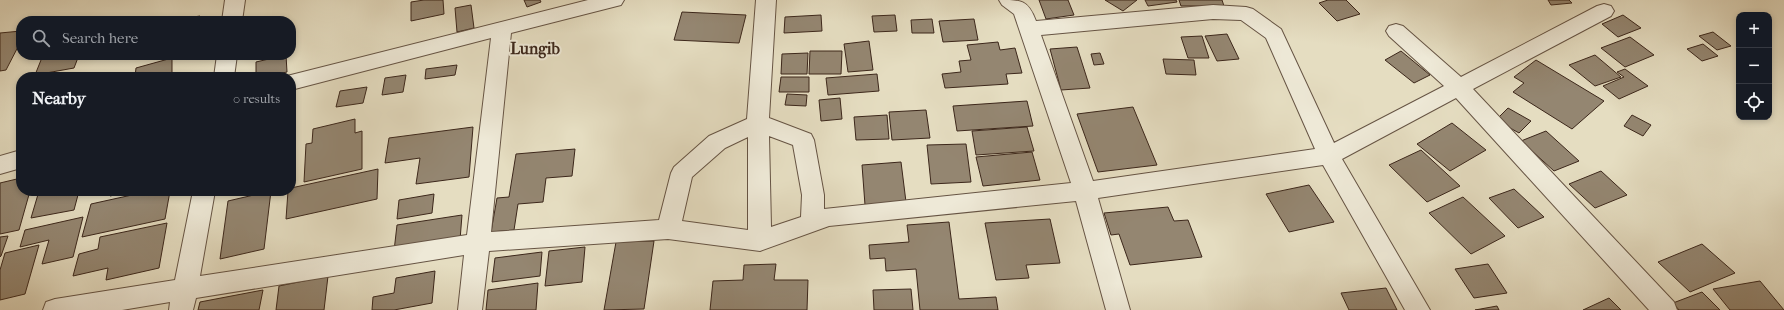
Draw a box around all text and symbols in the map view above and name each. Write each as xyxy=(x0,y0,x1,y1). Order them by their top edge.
map controls xyxy=(1736,12,1772,120)
button: + xyxy=(1736,12,1772,48)
search box xyxy=(16,16,296,60)
icon: search xyxy=(30,27,52,49)
text: Search here xyxy=(62,29,138,47)
district label: Lungib xyxy=(510,39,560,59)
button: − xyxy=(1736,48,1772,84)
button: locate xyxy=(1736,84,1772,120)
text: Nearby xyxy=(32,88,86,108)
text: 0 results xyxy=(233,91,280,106)

